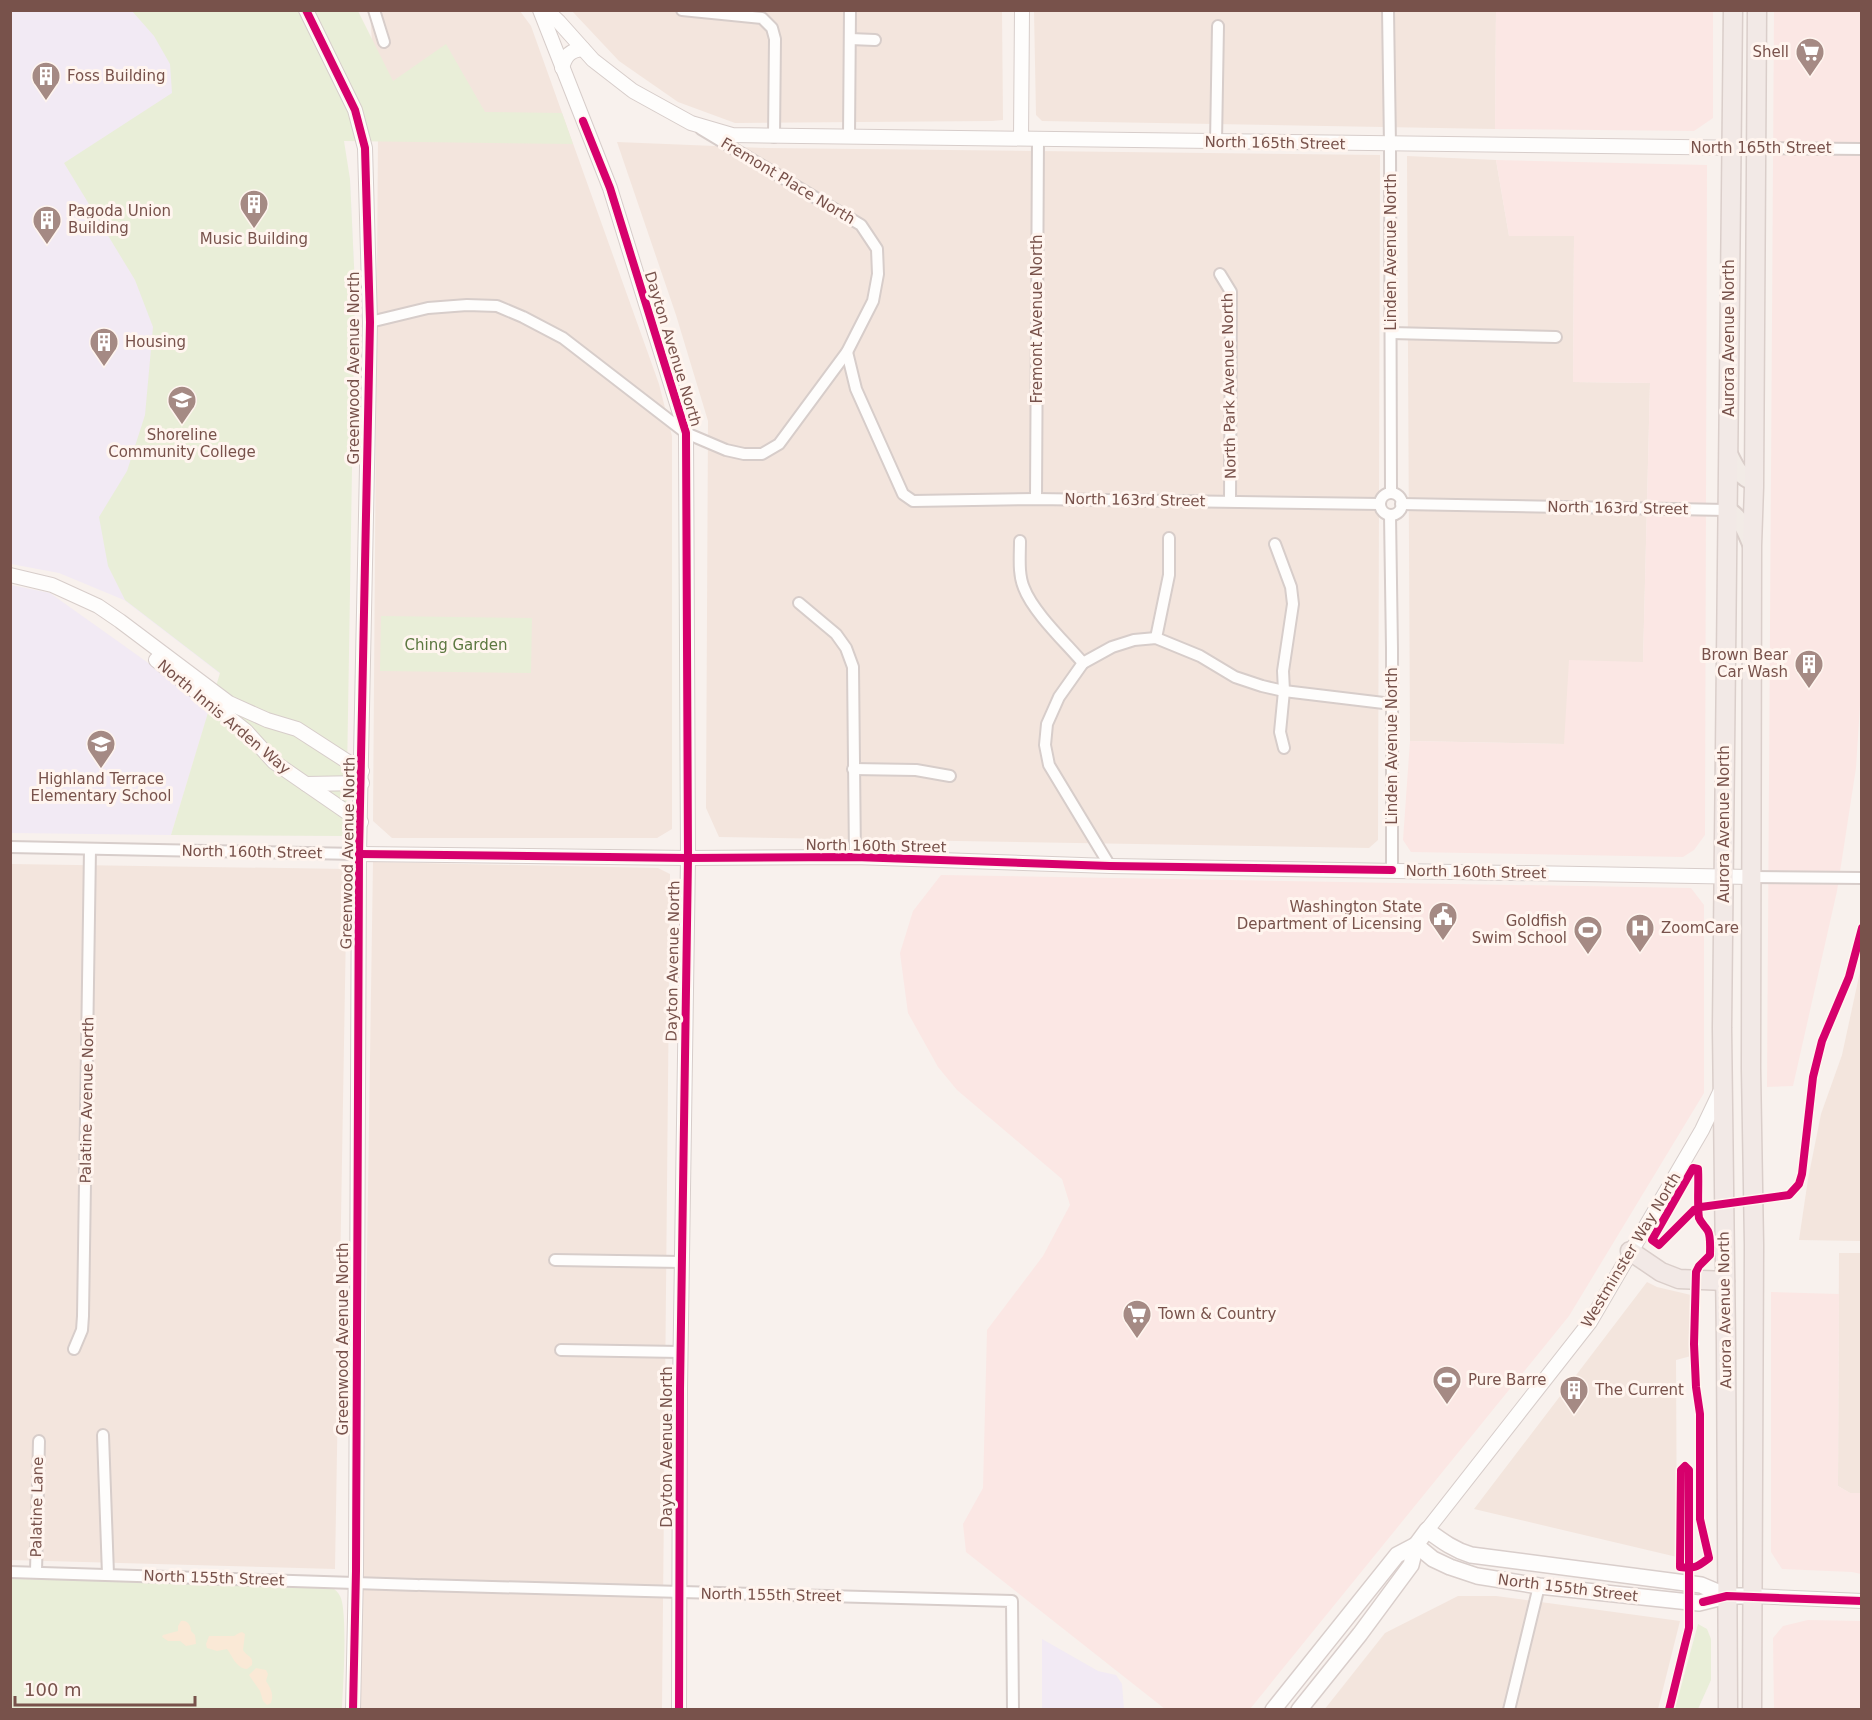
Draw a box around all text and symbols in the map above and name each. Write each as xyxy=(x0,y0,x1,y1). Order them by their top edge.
supermarket icon: Shell xyxy=(1794,36,1826,78)
place label: Shell xyxy=(1752,43,1789,61)
building icon: Foss Building xyxy=(30,60,62,102)
place label: Foss Building xyxy=(67,67,166,85)
street label: North 165th Street xyxy=(1204,133,1346,153)
street label: Fremont Place North xyxy=(718,134,858,228)
street label: North 165th Street xyxy=(1690,139,1832,157)
street label: Linden Avenue North xyxy=(1382,173,1400,331)
building icon: Music Building xyxy=(238,188,270,230)
place label: Pagoda Union Building xyxy=(68,202,171,237)
building icon: Pagoda Union Building xyxy=(31,204,63,246)
place label: Music Building xyxy=(200,230,308,248)
street label: Fremont Avenue North xyxy=(1028,235,1046,404)
street label: Aurora Avenue North xyxy=(1720,259,1738,417)
street label: Dayton Avenue North xyxy=(641,269,705,429)
street label: Greenwood Avenue North xyxy=(345,272,363,464)
street label: North Park Avenue North xyxy=(1218,293,1240,479)
building icon: Housing xyxy=(88,326,120,368)
place label: Housing xyxy=(125,333,186,351)
school or university icon: Shoreline Community College xyxy=(166,384,198,426)
place label: Shoreline Community College xyxy=(108,426,256,461)
street label: North 163rd Street xyxy=(1064,490,1206,510)
street label: North 163rd Street xyxy=(1547,498,1689,518)
park label: Ching Garden xyxy=(405,636,507,654)
place label: Brown Bear Car Wash xyxy=(1701,646,1789,681)
building icon: Brown Bear Car Wash xyxy=(1793,648,1825,690)
street label: North Innis Arden Way xyxy=(154,656,294,778)
street label: Linden Avenue North xyxy=(1383,667,1401,825)
school or university icon: Highland Terrace Elementary School xyxy=(85,728,117,770)
street label: Aurora Avenue North xyxy=(1715,745,1733,903)
street label: Greenwood Avenue North xyxy=(337,756,359,950)
place label: Highland Terrace Elementary School xyxy=(31,770,171,805)
street label: North 160th Street xyxy=(805,836,947,856)
street label: North 160th Street xyxy=(181,842,323,862)
street label: North 160th Street xyxy=(1405,862,1547,882)
street label: Dayton Avenue North xyxy=(663,880,683,1042)
place label: Washington State Department of Licensing xyxy=(1237,898,1422,933)
public building icon: Washington State Department of Licensing xyxy=(1427,900,1459,942)
place label: Goldfish Swim School xyxy=(1472,912,1567,947)
hospital icon: ZoomCare xyxy=(1624,912,1656,954)
sports icon: Goldfish Swim School xyxy=(1572,914,1604,956)
place label: ZoomCare xyxy=(1661,919,1739,937)
street label: Palatine Avenue North xyxy=(77,1016,97,1184)
street label: Westminster Way North xyxy=(1578,1169,1684,1331)
street label: Aurora Avenue North xyxy=(1715,1231,1735,1389)
street label: Greenwood Avenue North xyxy=(334,1243,352,1435)
supermarket icon: Town & Country xyxy=(1121,1298,1153,1340)
place label: Town & Country xyxy=(1157,1305,1277,1323)
sports icon: Pure Barre xyxy=(1431,1364,1463,1406)
street label: Dayton Avenue North xyxy=(658,1366,676,1528)
place label: Pure Barre xyxy=(1468,1371,1547,1389)
building icon: The Current xyxy=(1558,1374,1590,1416)
place label: The Current xyxy=(1594,1381,1684,1399)
street label: Palatine Lane xyxy=(27,1456,47,1558)
street label: North 155th Street xyxy=(143,1567,285,1589)
street label: North 155th Street xyxy=(1497,1570,1639,1606)
street label: North 155th Street xyxy=(700,1585,842,1605)
scale bar xyxy=(15,1669,195,1707)
text: 100 m xyxy=(24,1679,82,1700)

